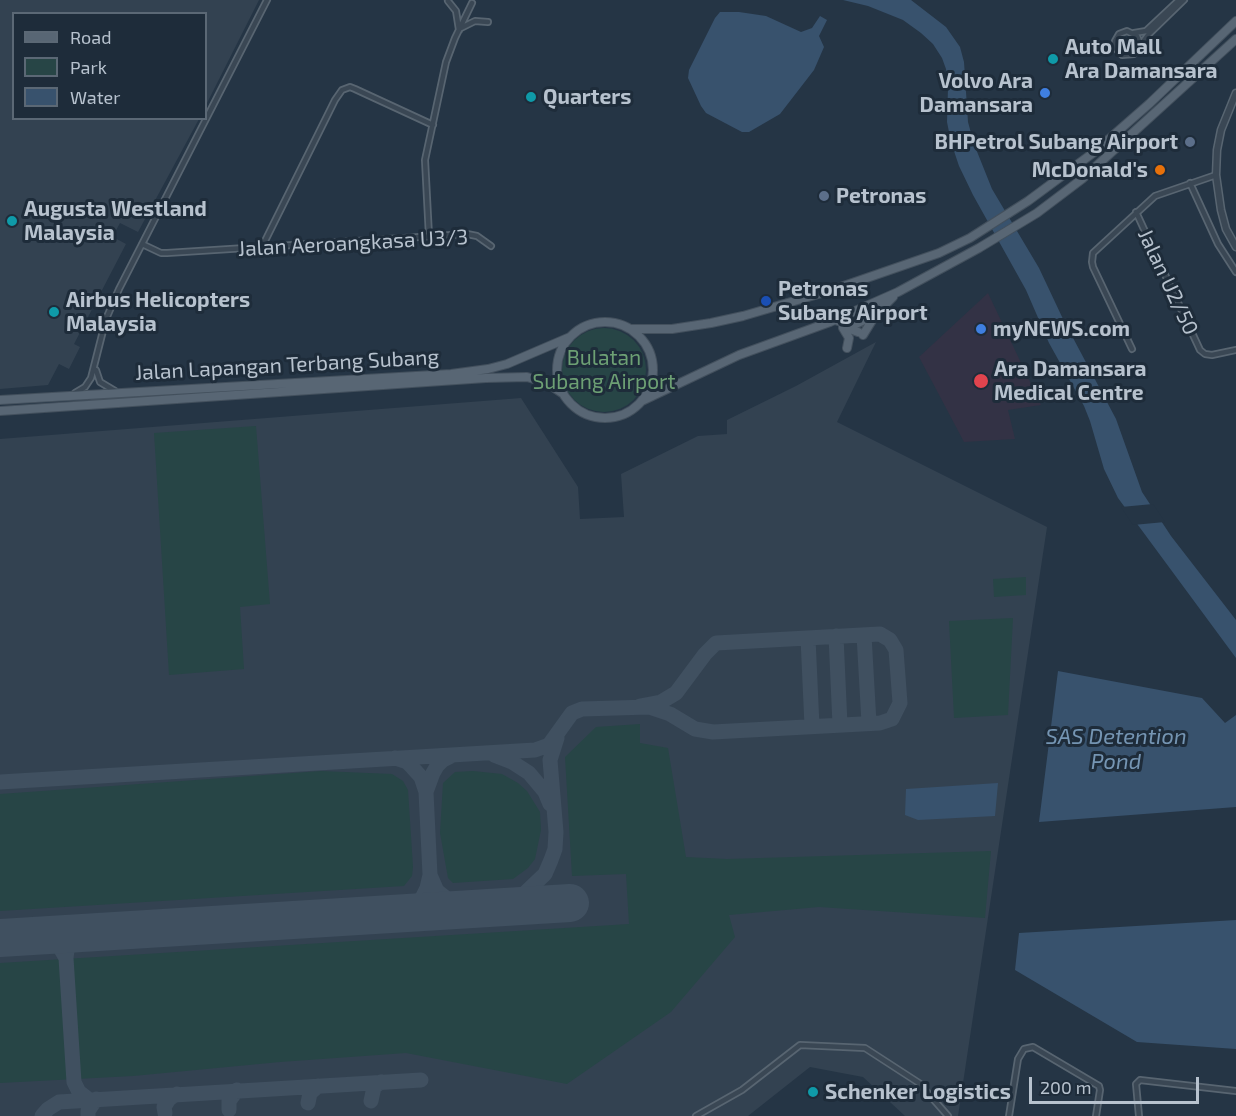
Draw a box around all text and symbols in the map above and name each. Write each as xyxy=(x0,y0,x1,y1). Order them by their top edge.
legend xyxy=(12,12,207,120)
text: Road xyxy=(70,26,111,48)
place label: Auto Mall Ara Damansara xyxy=(1065,34,1218,84)
marker: Auto Mall Ara Damansara xyxy=(1046,52,1060,66)
text: Park xyxy=(70,56,107,78)
place label: Volvo Ara Damansara xyxy=(920,68,1033,118)
place label: Quarters xyxy=(543,84,631,110)
text: Water xyxy=(70,86,120,108)
marker: Volvo Ara Damansara xyxy=(1038,86,1052,100)
marker: Quarters xyxy=(524,90,538,104)
place label: BHPetrol Subang Airport xyxy=(934,129,1178,155)
marker: BHPetrol Subang Airport xyxy=(1183,135,1197,149)
place label: McDonald's xyxy=(1032,157,1148,183)
marker: McDonald's xyxy=(1153,163,1167,177)
place label: Petronas xyxy=(836,183,926,209)
marker: Petronas xyxy=(817,189,831,203)
place label: Augusta Westland Malaysia xyxy=(24,196,207,246)
marker: Augusta Westland Malaysia xyxy=(5,214,19,228)
street label: Jalan Aeroangkasa U3/3 xyxy=(237,224,469,262)
street label: Jalan U2/50 xyxy=(1133,225,1203,339)
place label: Petronas Subang Airport xyxy=(778,276,928,326)
place label: Airbus Helicopters Malaysia xyxy=(66,287,250,337)
marker: Petronas Subang Airport xyxy=(759,294,773,308)
marker: Airbus Helicopters Malaysia xyxy=(47,305,61,319)
place label: myNEWS.com xyxy=(993,316,1130,342)
marker: myNEWS.com xyxy=(974,322,988,336)
street label: Jalan Lapangan Terbang Subang xyxy=(134,344,440,386)
park label: Bulatan Subang Airport xyxy=(532,345,676,395)
place label: Ara Damansara Medical Centre xyxy=(994,356,1147,406)
marker: Ara Damansara Medical Centre xyxy=(972,372,990,390)
water label: SAS Detention Pond xyxy=(1045,724,1187,776)
scale bar xyxy=(1032,1065,1202,1103)
text: 200 m xyxy=(1040,1076,1092,1098)
place label: Schenker Logistics xyxy=(825,1079,1011,1105)
marker: Schenker Logistics xyxy=(806,1085,820,1099)

